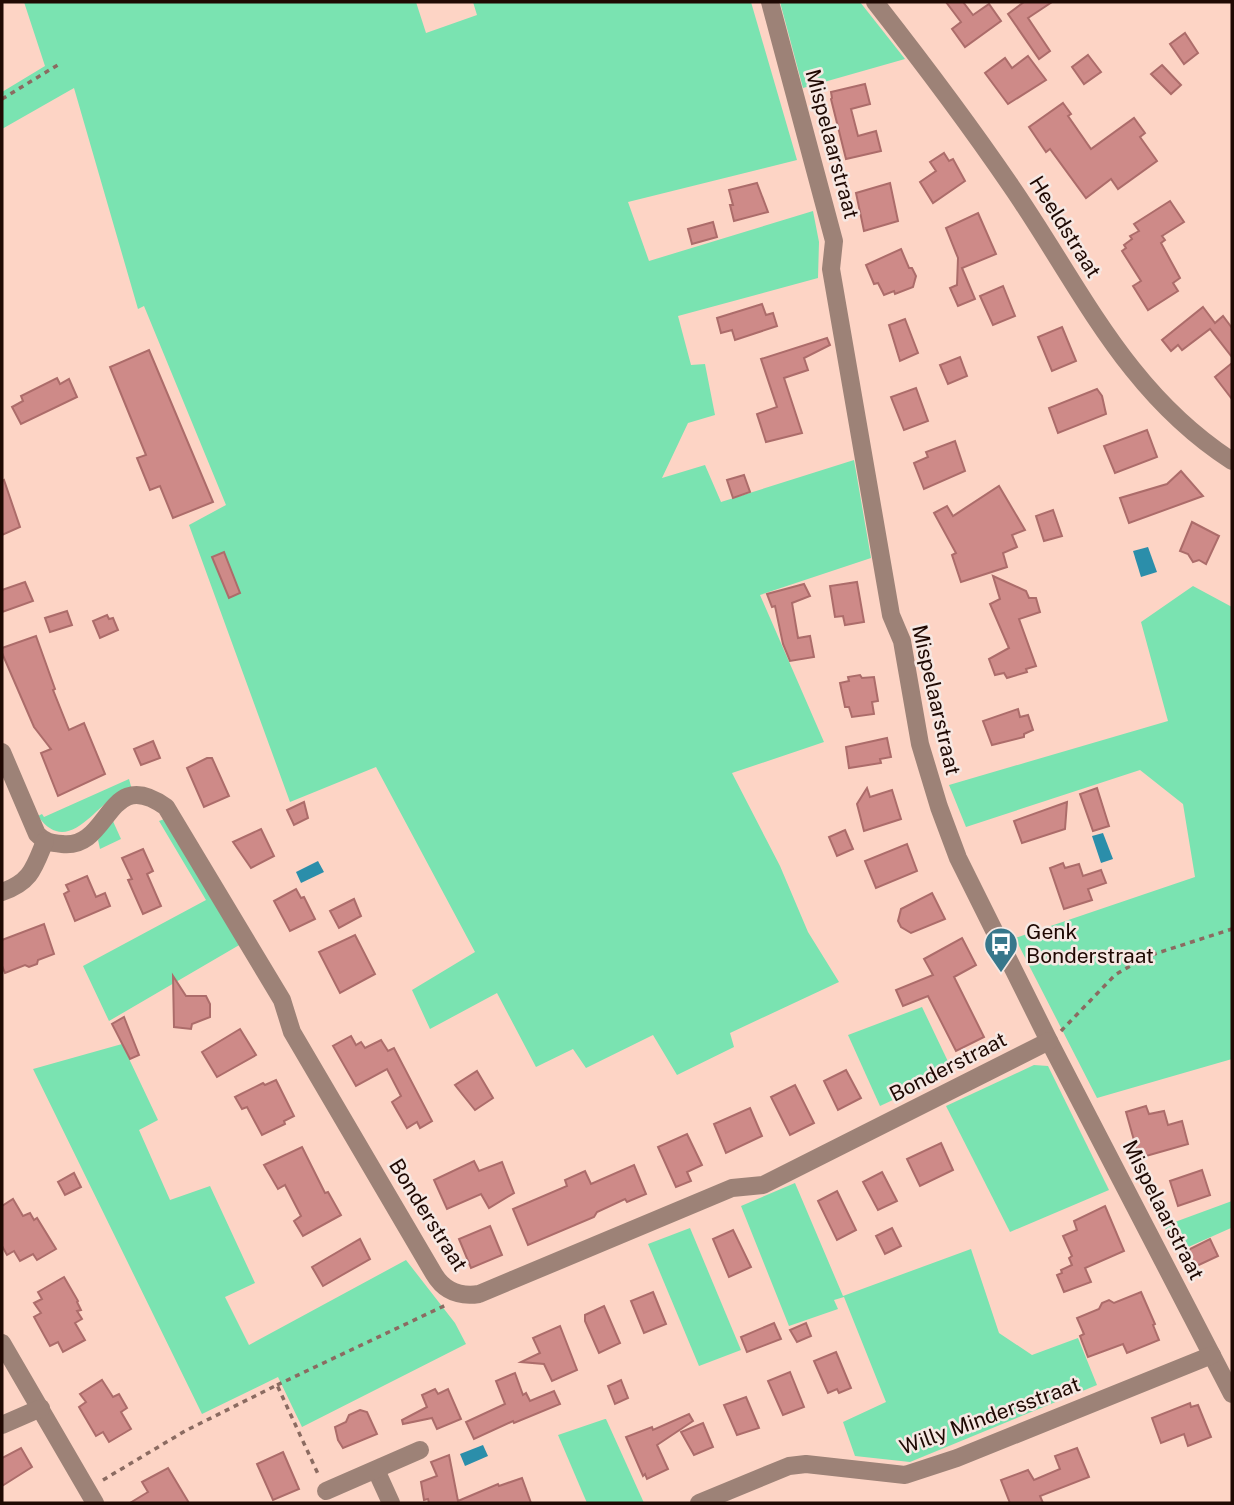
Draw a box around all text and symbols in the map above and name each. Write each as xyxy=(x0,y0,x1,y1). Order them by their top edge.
street label: Mispelaarstraat xyxy=(801,66,864,221)
street label: Heeldstraat xyxy=(1024,171,1107,282)
street label: Mispelaarstraat xyxy=(907,622,966,778)
place label: Genk Bonderstraat xyxy=(1026,919,1154,968)
bus stop icon: Genk Bonderstraat xyxy=(982,925,1020,974)
street label: Bonderstraat xyxy=(885,1026,1010,1107)
street label: Mispelaarstraat xyxy=(1117,1136,1209,1284)
street label: Bonderstraat xyxy=(384,1154,473,1276)
street label: Willy Mindersstraat xyxy=(896,1371,1083,1460)

